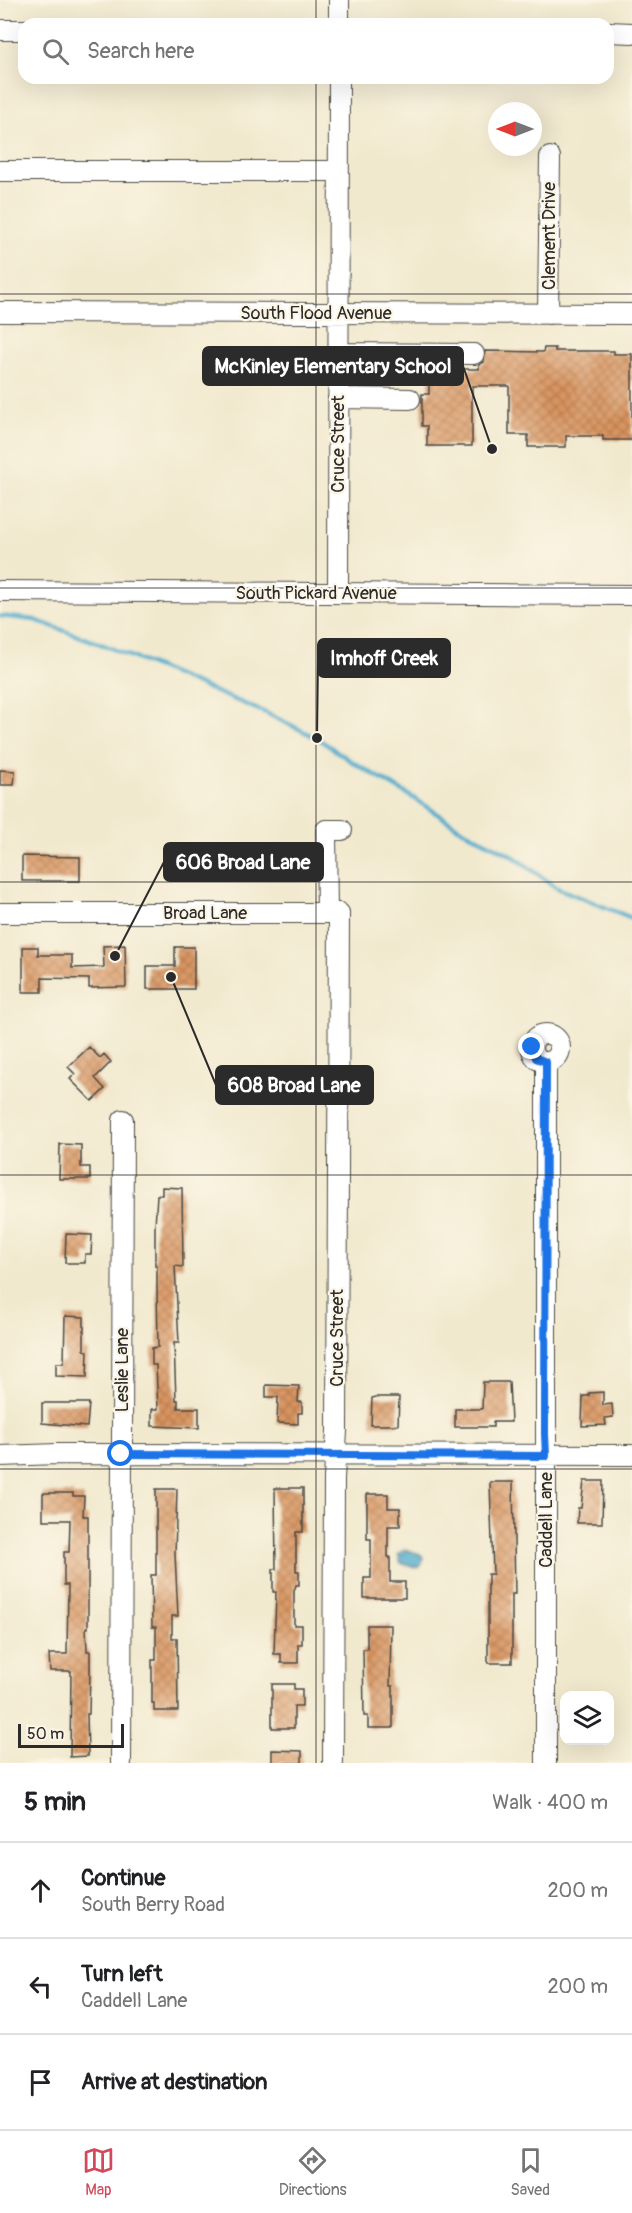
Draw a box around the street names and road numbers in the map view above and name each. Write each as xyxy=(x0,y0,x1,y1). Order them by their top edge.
street label: Clement Drive xyxy=(538,182,561,290)
street label: South Flood Avenue xyxy=(240,302,392,325)
street label: Cruce Street xyxy=(327,395,350,493)
street label: South Pickard Avenue xyxy=(235,582,397,605)
street label: Broad Lane xyxy=(163,902,247,925)
street label: Cruce Street xyxy=(326,1289,349,1387)
street label: Leslie Lane xyxy=(111,1328,134,1412)
street label: Caddell Lane xyxy=(535,1472,558,1568)

